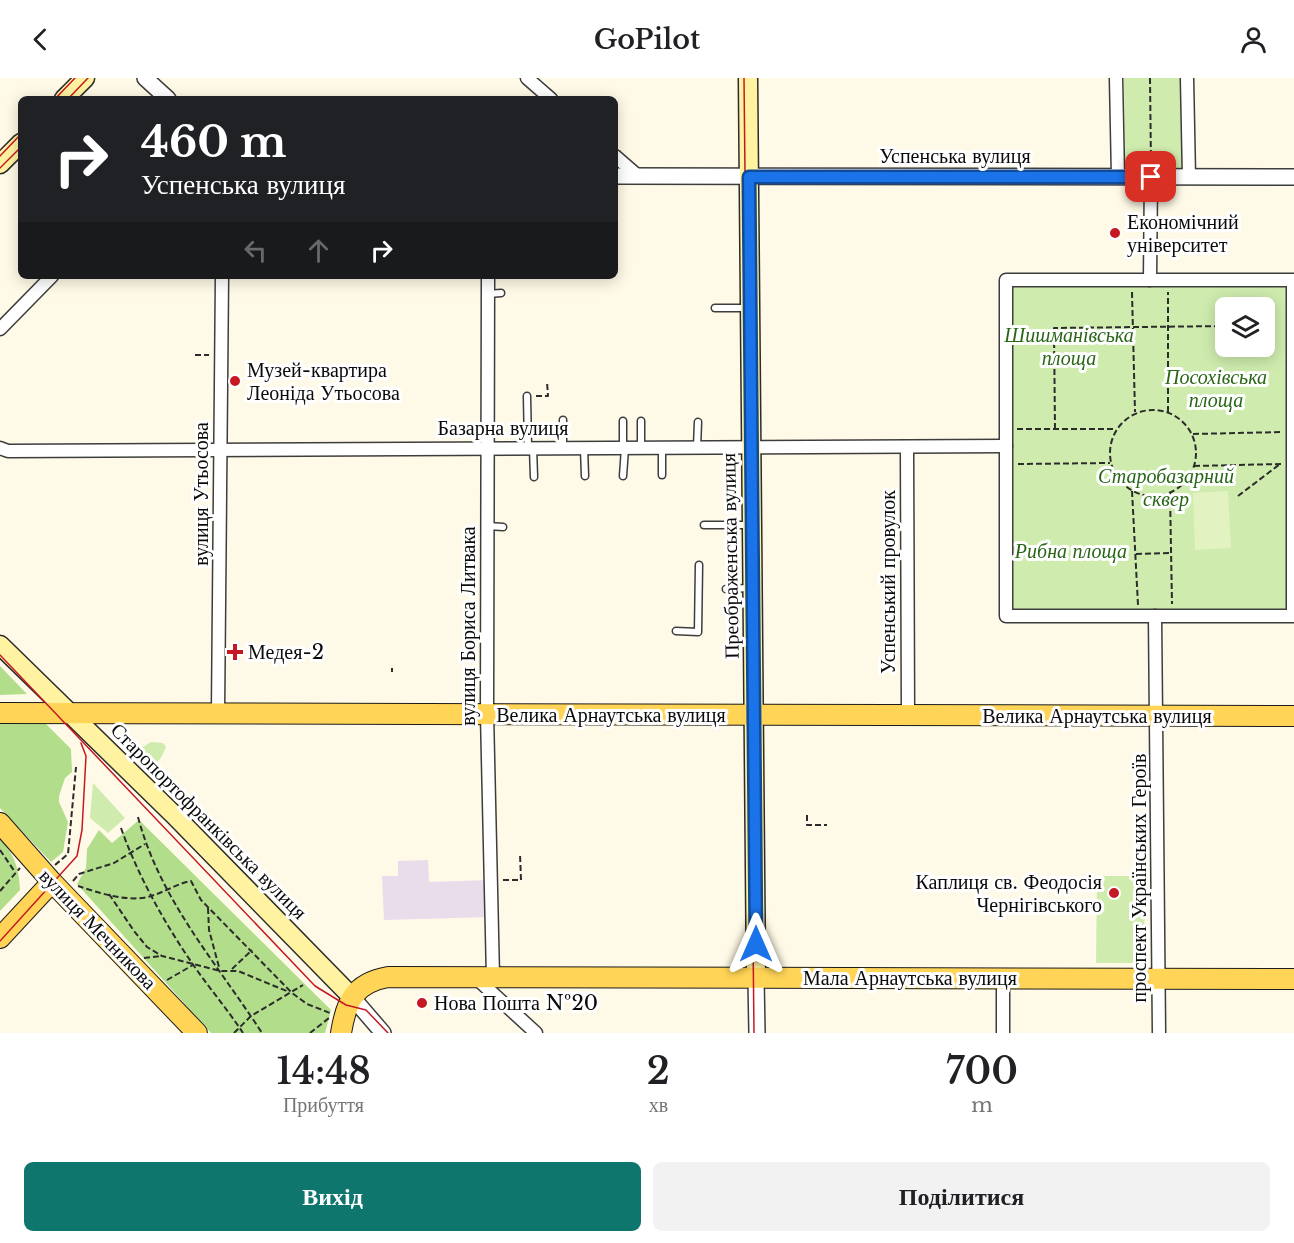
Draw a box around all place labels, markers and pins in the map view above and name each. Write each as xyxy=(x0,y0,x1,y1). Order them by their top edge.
pin xyxy=(1125,151,1176,202)
place label: Економічний університет xyxy=(1127,210,1239,257)
marker: Економічний університет xyxy=(1108,226,1122,240)
place label: Музей-квартира Леоніда Утьосова xyxy=(247,358,400,405)
marker: Музей-квартира Леоніда Утьосова xyxy=(228,374,242,388)
place label: Медея-2 xyxy=(248,640,324,664)
marker: Медея-2 xyxy=(226,643,244,661)
place label: Каплиця св. Феодосія Чернігівського xyxy=(916,870,1102,917)
marker: Каплиця св. Феодосія Чернігівського xyxy=(1107,886,1121,900)
place label: Нова Пошта №20 xyxy=(434,991,598,1015)
marker: Нова Пошта №20 xyxy=(415,996,429,1010)

